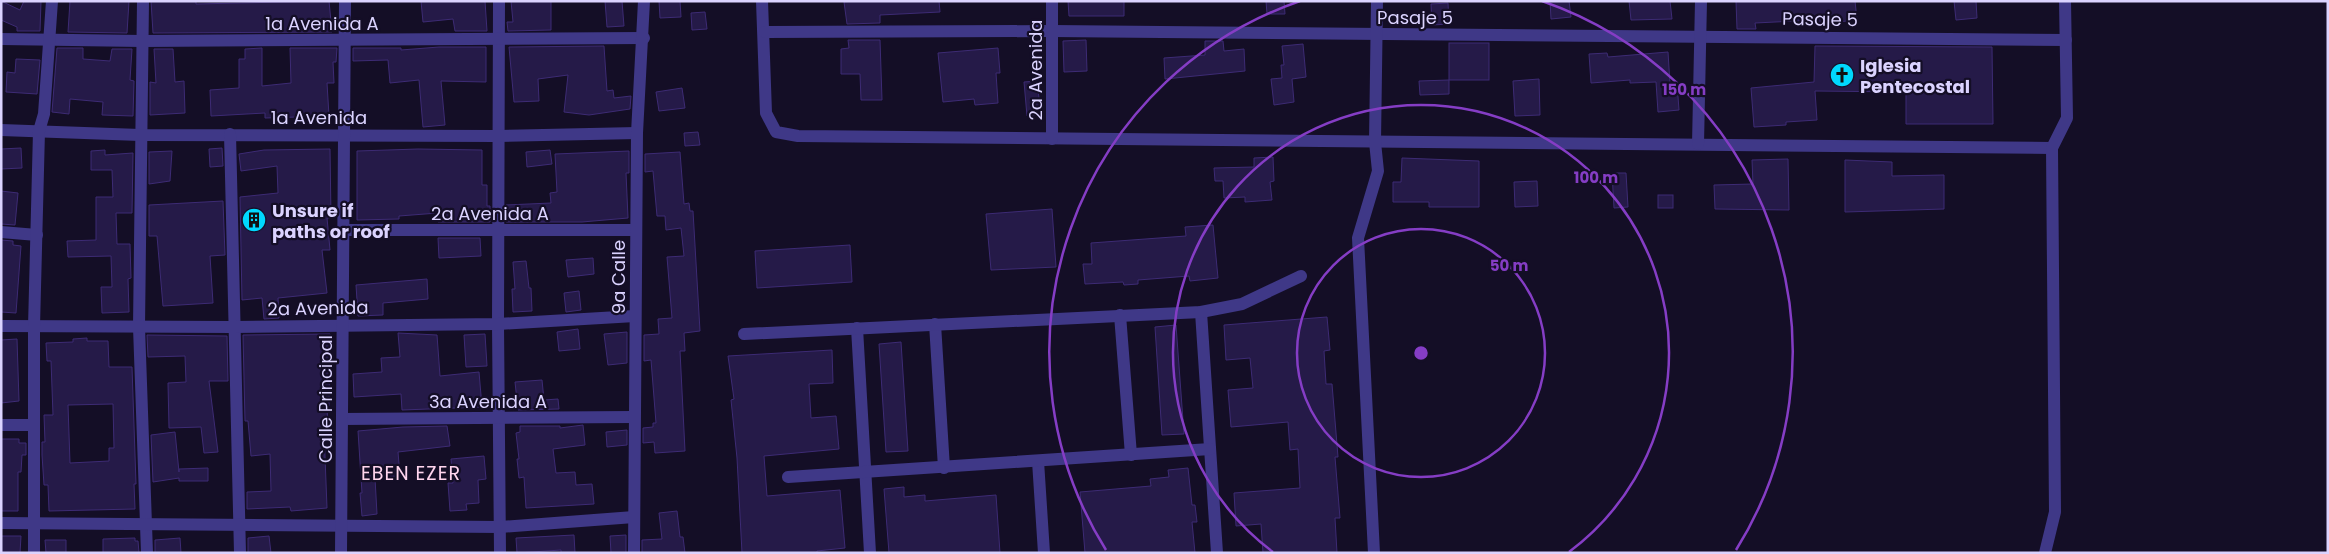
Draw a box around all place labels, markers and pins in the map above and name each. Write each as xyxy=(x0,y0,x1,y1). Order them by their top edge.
place label: Iglesia Pentecostal xyxy=(1860,53,1970,99)
church icon: Iglesia Pentecostal xyxy=(1829,62,1855,88)
place label: Unsure if paths or roof xyxy=(272,198,390,244)
building icon: Unsure if paths or roof xyxy=(241,207,267,233)
centre of rings xyxy=(1412,344,1430,362)

